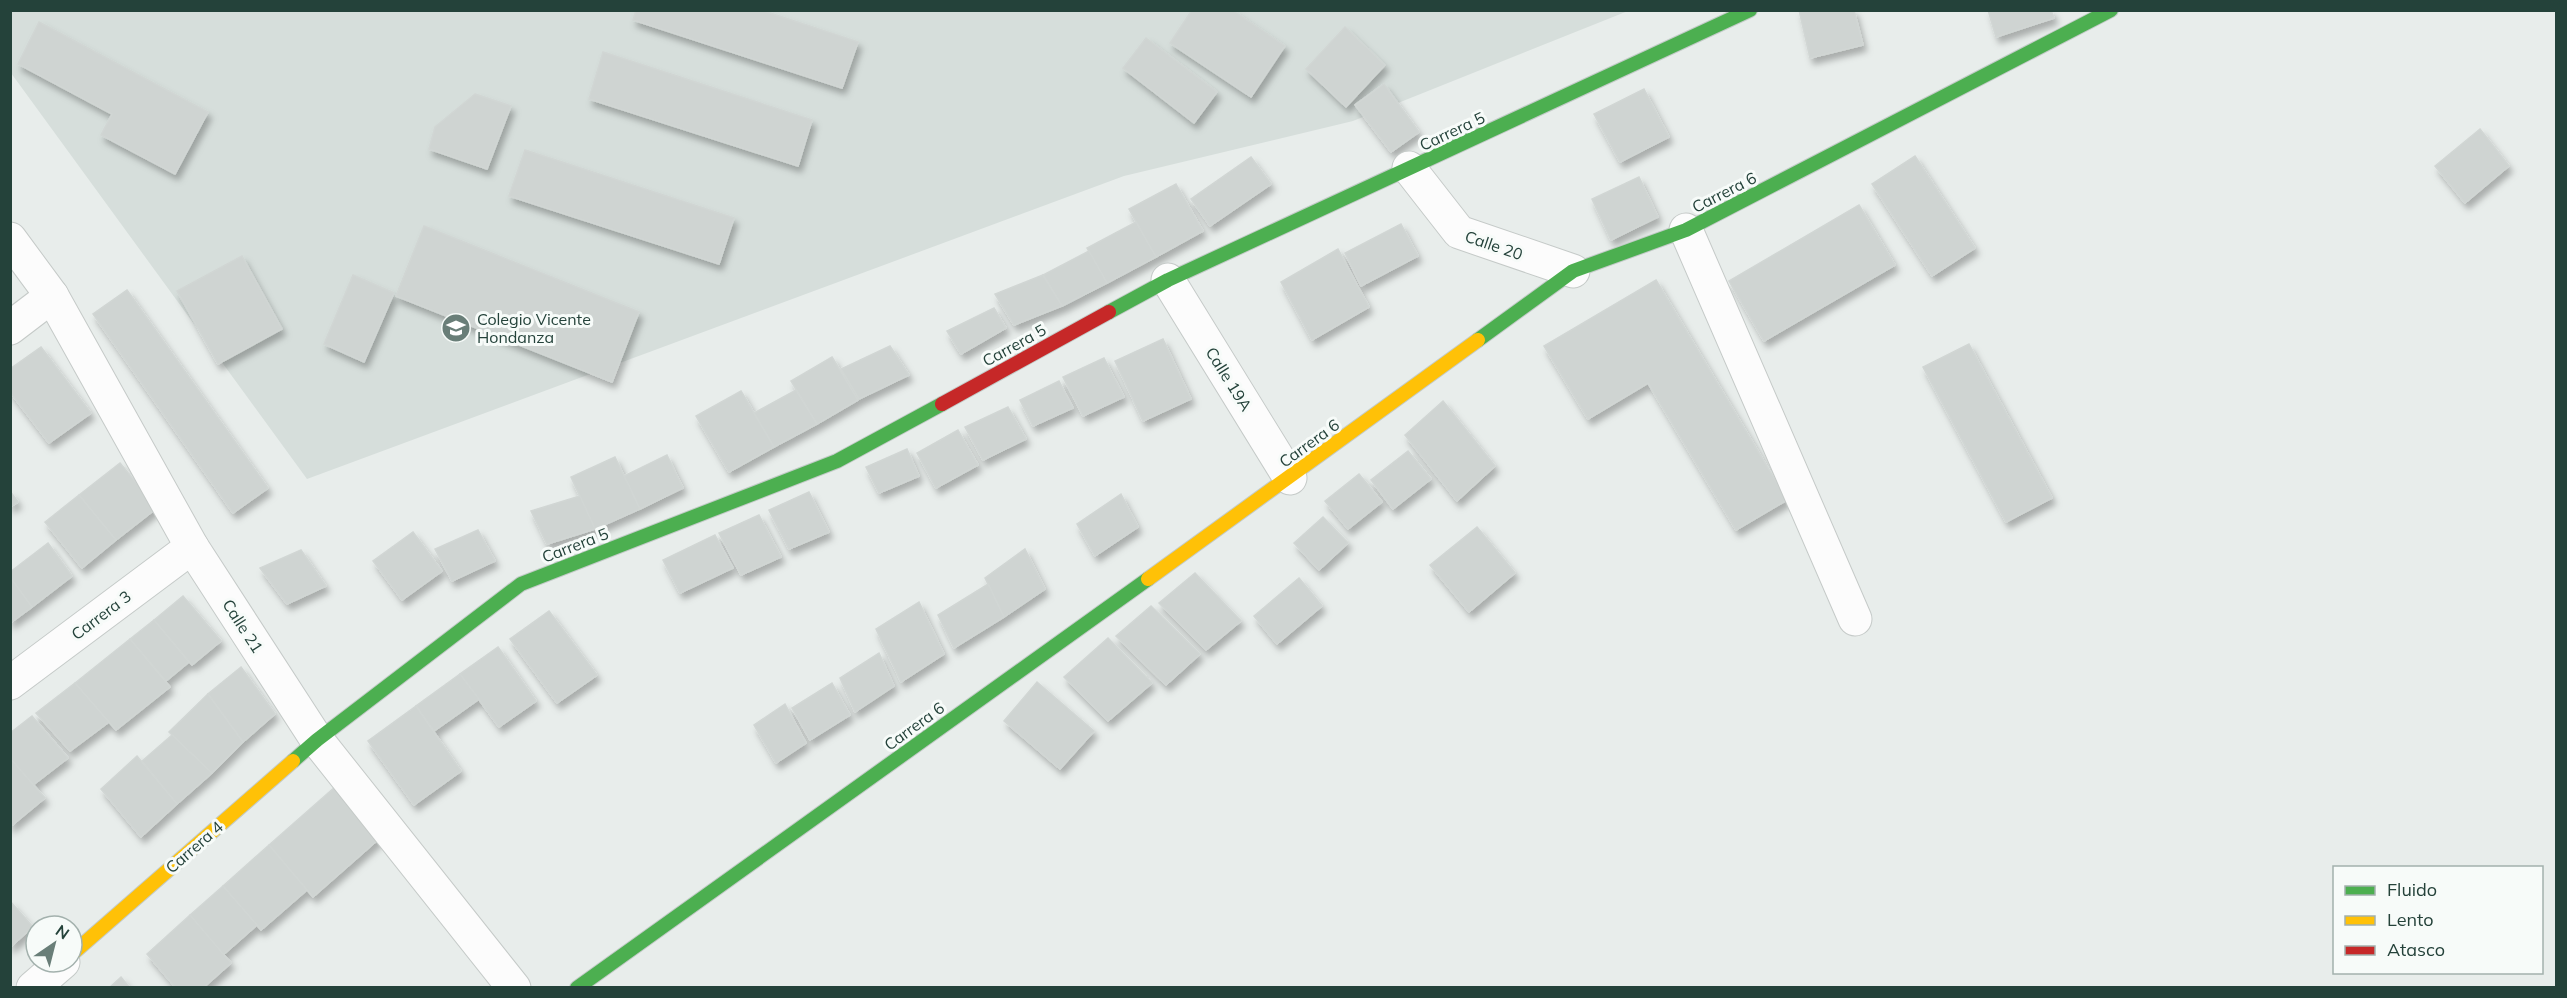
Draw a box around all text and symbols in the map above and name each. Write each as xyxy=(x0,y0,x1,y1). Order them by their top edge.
street label: Carrera 5 xyxy=(1416,107,1488,155)
street label: Carrera 6 xyxy=(1688,167,1760,217)
street label: Calle 20 xyxy=(1462,226,1526,264)
place label: Colegio Vicente Hondanza xyxy=(477,309,591,347)
school or university icon: Colegio Vicente Hondanza xyxy=(440,312,472,344)
street label: Carrera 5 xyxy=(979,319,1049,371)
street label: Calle 19A xyxy=(1202,343,1257,415)
street label: Carrera 6 xyxy=(1275,414,1343,472)
street label: Carrera 5 xyxy=(539,523,611,567)
street label: Carrera 3 xyxy=(67,586,135,644)
street label: Calle 21 xyxy=(218,595,268,657)
street label: Carrera 6 xyxy=(880,697,948,755)
street label: Carrera 4 xyxy=(161,816,227,877)
legend xyxy=(2333,866,2543,974)
text: Fluido xyxy=(2387,878,2437,901)
text: Lento xyxy=(2387,908,2434,931)
north arrow xyxy=(24,914,84,974)
text: N xyxy=(52,920,73,943)
text: Atasco xyxy=(2387,938,2445,961)

